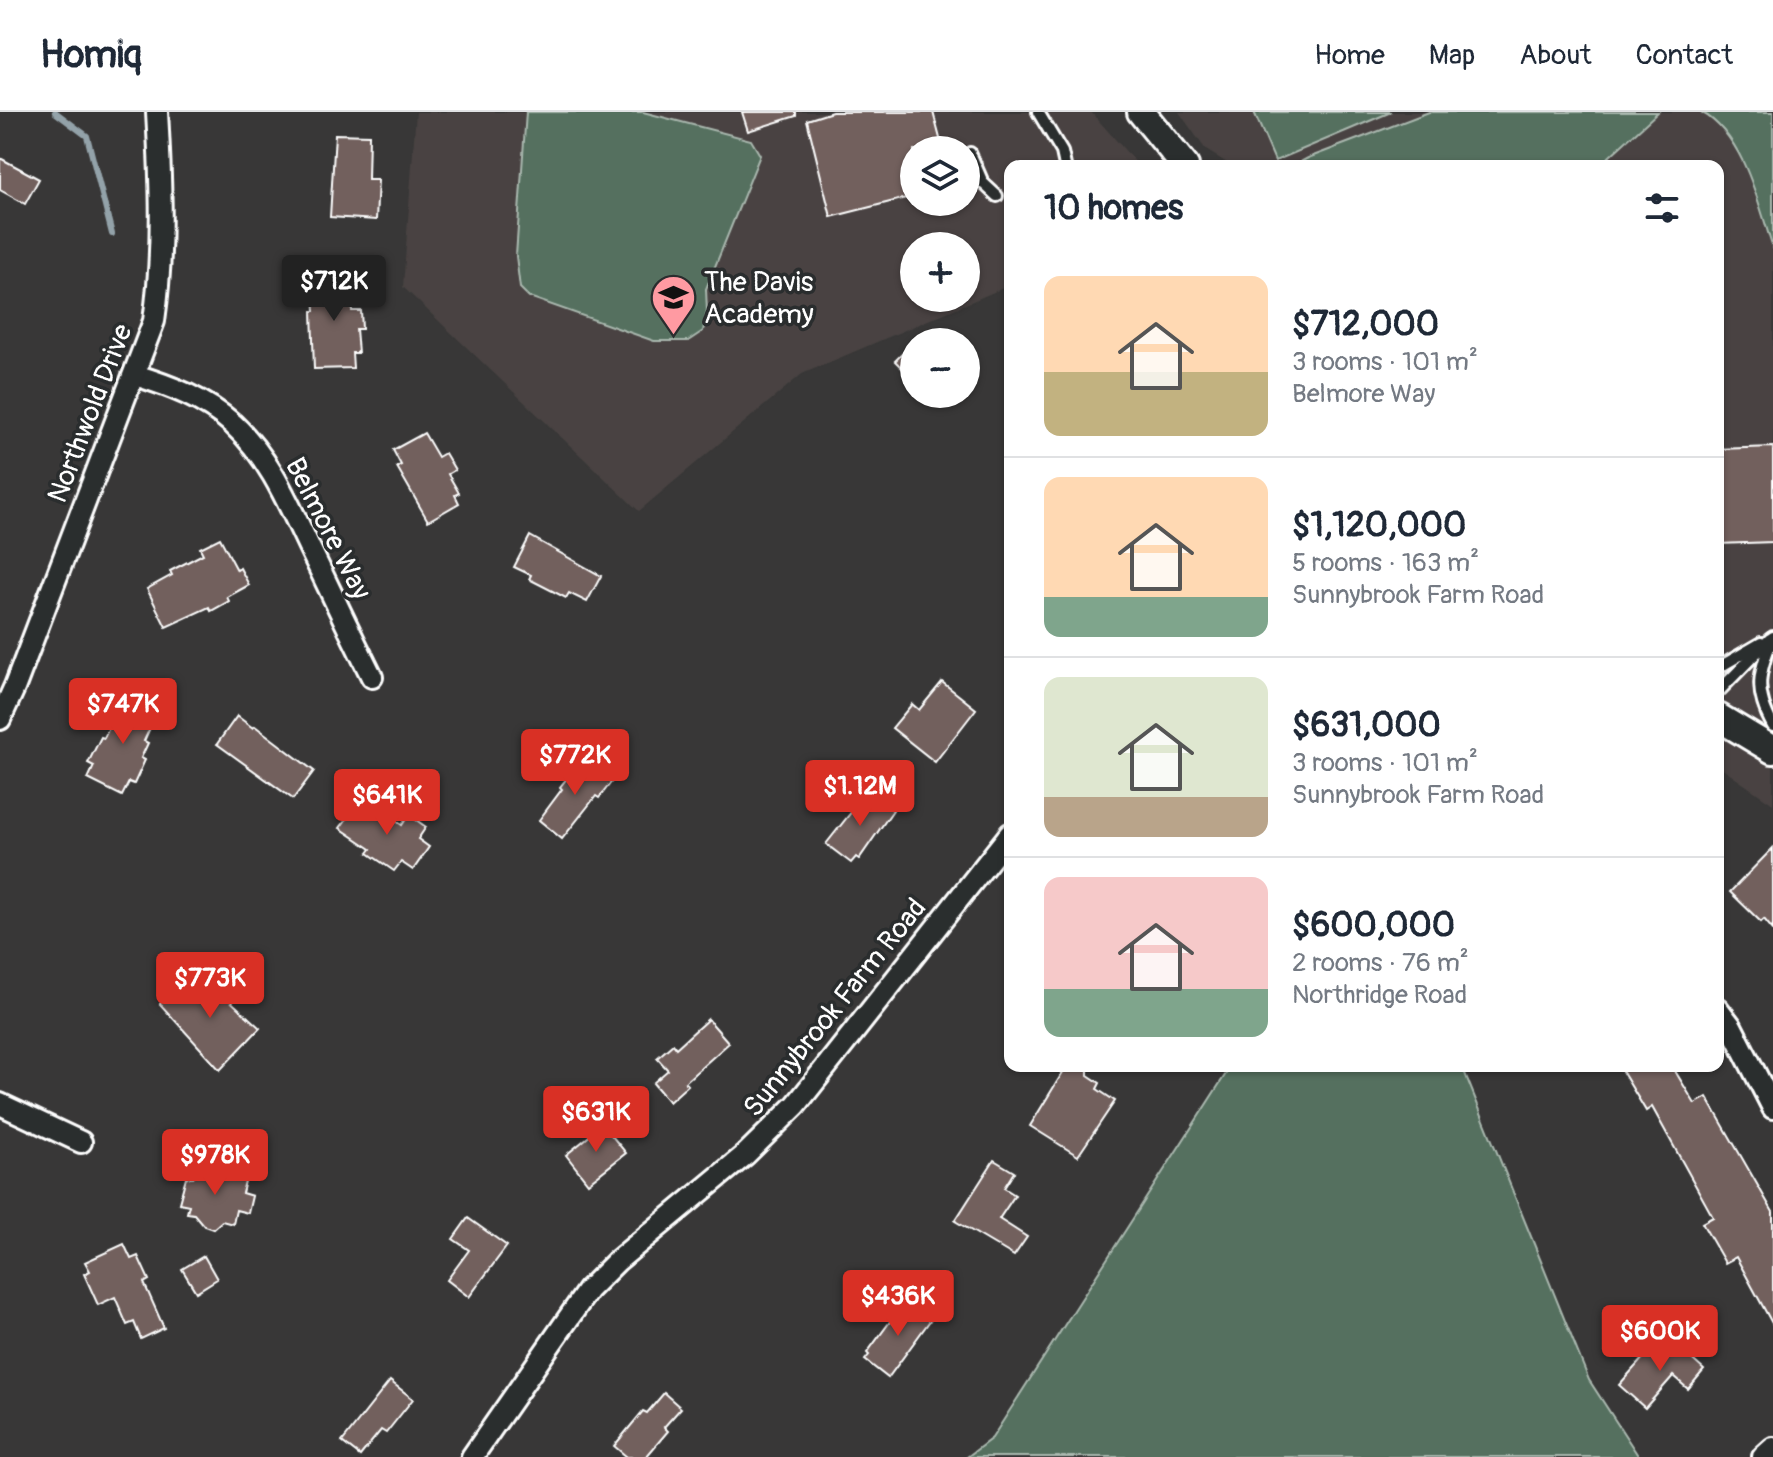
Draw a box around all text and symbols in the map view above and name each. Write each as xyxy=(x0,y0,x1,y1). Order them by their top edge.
text: Homiq xyxy=(40,31,142,79)
text: Home xyxy=(1314,38,1385,73)
text: Map xyxy=(1429,38,1475,73)
text: About xyxy=(1519,38,1592,73)
text: Contact xyxy=(1636,38,1733,73)
map controls xyxy=(900,136,980,408)
button: layers xyxy=(900,136,980,216)
icon: filters xyxy=(1640,186,1684,230)
text: 10 homes xyxy=(1044,187,1183,230)
button: + xyxy=(900,232,980,312)
pin: $712K xyxy=(278,255,390,323)
text: $712K xyxy=(300,265,368,297)
place label: The Davis Academy xyxy=(704,265,814,332)
school or university icon: The Davis Academy xyxy=(649,273,697,336)
text: $712,000 xyxy=(1292,303,1439,346)
icon: home xyxy=(1108,308,1204,404)
street label: Northwold Drive xyxy=(40,319,141,508)
button: − xyxy=(900,328,980,408)
text: 3 rooms · 101 m² xyxy=(1292,346,1478,378)
text: Belmore Way xyxy=(1292,378,1435,410)
street label: Belmore Way xyxy=(277,452,378,605)
text: $1,120,000 xyxy=(1292,504,1466,547)
icon: home xyxy=(1108,509,1204,605)
text: 5 rooms · 163 m² xyxy=(1292,547,1479,579)
text: Sunnybrook Farm Road xyxy=(1292,579,1544,611)
pin: $747K xyxy=(67,678,179,746)
text: $747K xyxy=(87,688,159,720)
text: $631,000 xyxy=(1292,704,1441,747)
icon: home xyxy=(1108,709,1204,805)
pin: $772K xyxy=(519,729,631,797)
text: $772K xyxy=(539,739,611,771)
text: 3 rooms · 101 m² xyxy=(1292,747,1478,779)
pin: $1.12M xyxy=(795,760,925,828)
pin: $641K xyxy=(331,769,443,837)
text: $1.12M xyxy=(823,770,897,802)
text: $641K xyxy=(352,779,422,811)
text: Sunnybrook Farm Road xyxy=(1292,779,1544,811)
street label: Sunnybrook Farm Road xyxy=(736,891,934,1125)
text: $600,000 xyxy=(1292,904,1455,947)
icon: home xyxy=(1108,909,1204,1005)
text: 2 rooms · 76 m² xyxy=(1292,947,1469,979)
pin: $773K xyxy=(154,952,266,1020)
text: $773K xyxy=(174,962,246,994)
text: Northridge Road xyxy=(1292,979,1467,1011)
pin: $631K xyxy=(540,1086,652,1154)
text: $631K xyxy=(561,1096,631,1128)
pin: $978K xyxy=(159,1129,271,1197)
text: $978K xyxy=(180,1139,250,1171)
pin: $436K xyxy=(842,1270,954,1338)
text: $436K xyxy=(861,1280,935,1312)
pin: $600K xyxy=(1604,1305,1716,1373)
text: $600K xyxy=(1620,1315,1700,1347)

